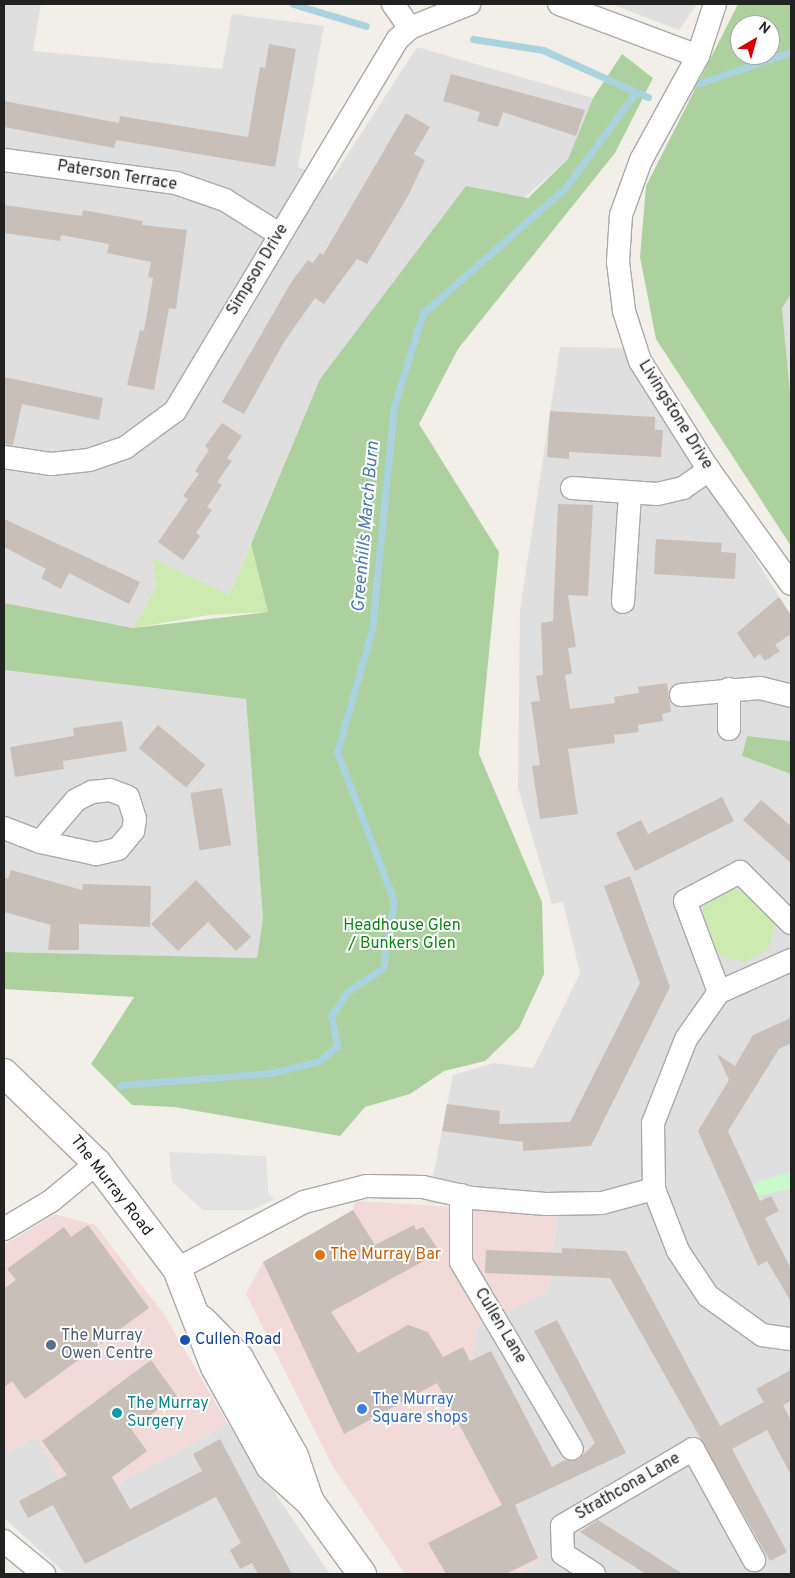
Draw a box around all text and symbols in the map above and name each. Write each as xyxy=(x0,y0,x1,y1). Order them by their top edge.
north arrow xyxy=(730,15,780,65)
text: N xyxy=(755,19,773,38)
street label: Paterson Terrace xyxy=(55,157,179,195)
street label: Simpson Drive xyxy=(223,221,293,319)
street label: Livingstone Drive xyxy=(634,357,716,473)
water label: Greenhills March Burn xyxy=(349,441,385,613)
park label: Headhouse Glen / Bunkers Glen xyxy=(343,916,461,954)
street label: The Murray Road xyxy=(66,1132,156,1240)
place label: The Murray Bar xyxy=(330,1245,441,1265)
marker: The Murray Bar xyxy=(314,1249,326,1261)
street label: Cullen Lane xyxy=(470,1285,530,1367)
place label: The Murray Owen Centre xyxy=(61,1326,153,1364)
place label: Cullen Road xyxy=(195,1330,281,1350)
marker: Cullen Road xyxy=(179,1334,191,1346)
marker: The Murray Owen Centre xyxy=(45,1339,57,1351)
place label: The Murray Square shops xyxy=(372,1390,468,1428)
place label: The Murray Surgery xyxy=(127,1394,209,1432)
marker: The Murray Square shops xyxy=(356,1403,368,1415)
marker: The Murray Surgery xyxy=(111,1407,123,1419)
street label: Strathcona Lane xyxy=(572,1449,684,1525)

